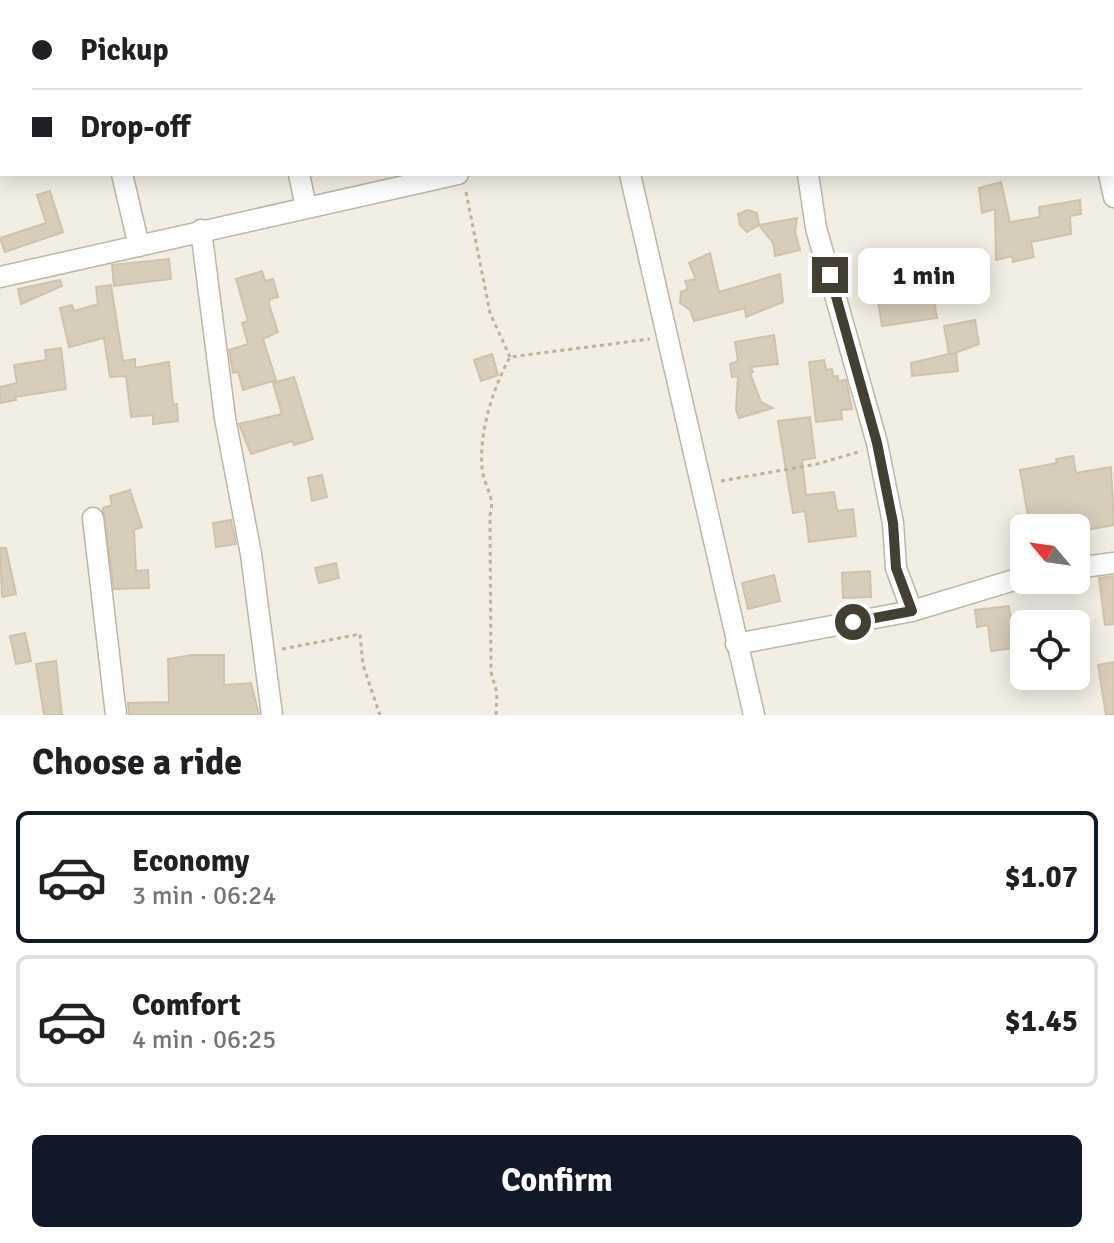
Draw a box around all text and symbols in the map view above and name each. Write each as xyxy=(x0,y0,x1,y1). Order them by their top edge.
text: Pickup xyxy=(80,32,169,69)
text: Drop-off xyxy=(80,109,190,146)
callout: 1 min xyxy=(858,247,990,303)
route end xyxy=(812,257,848,293)
text: 1 min xyxy=(893,260,955,292)
north arrow xyxy=(1010,514,1090,594)
map controls xyxy=(1010,514,1090,690)
route start xyxy=(835,604,871,640)
button: locate xyxy=(1010,610,1090,690)
text: Choose a ride xyxy=(32,740,242,785)
icon: car xyxy=(36,841,108,913)
text: Economy xyxy=(132,843,249,880)
text: $1.07 xyxy=(1005,859,1078,896)
text: 3 min · 06:24 xyxy=(132,880,276,912)
icon: car xyxy=(36,985,108,1057)
text: Comfort xyxy=(132,987,241,1024)
text: $1.45 xyxy=(1005,1003,1078,1040)
text: 4 min · 06:25 xyxy=(132,1024,276,1056)
button: Confirm xyxy=(32,1135,1082,1227)

